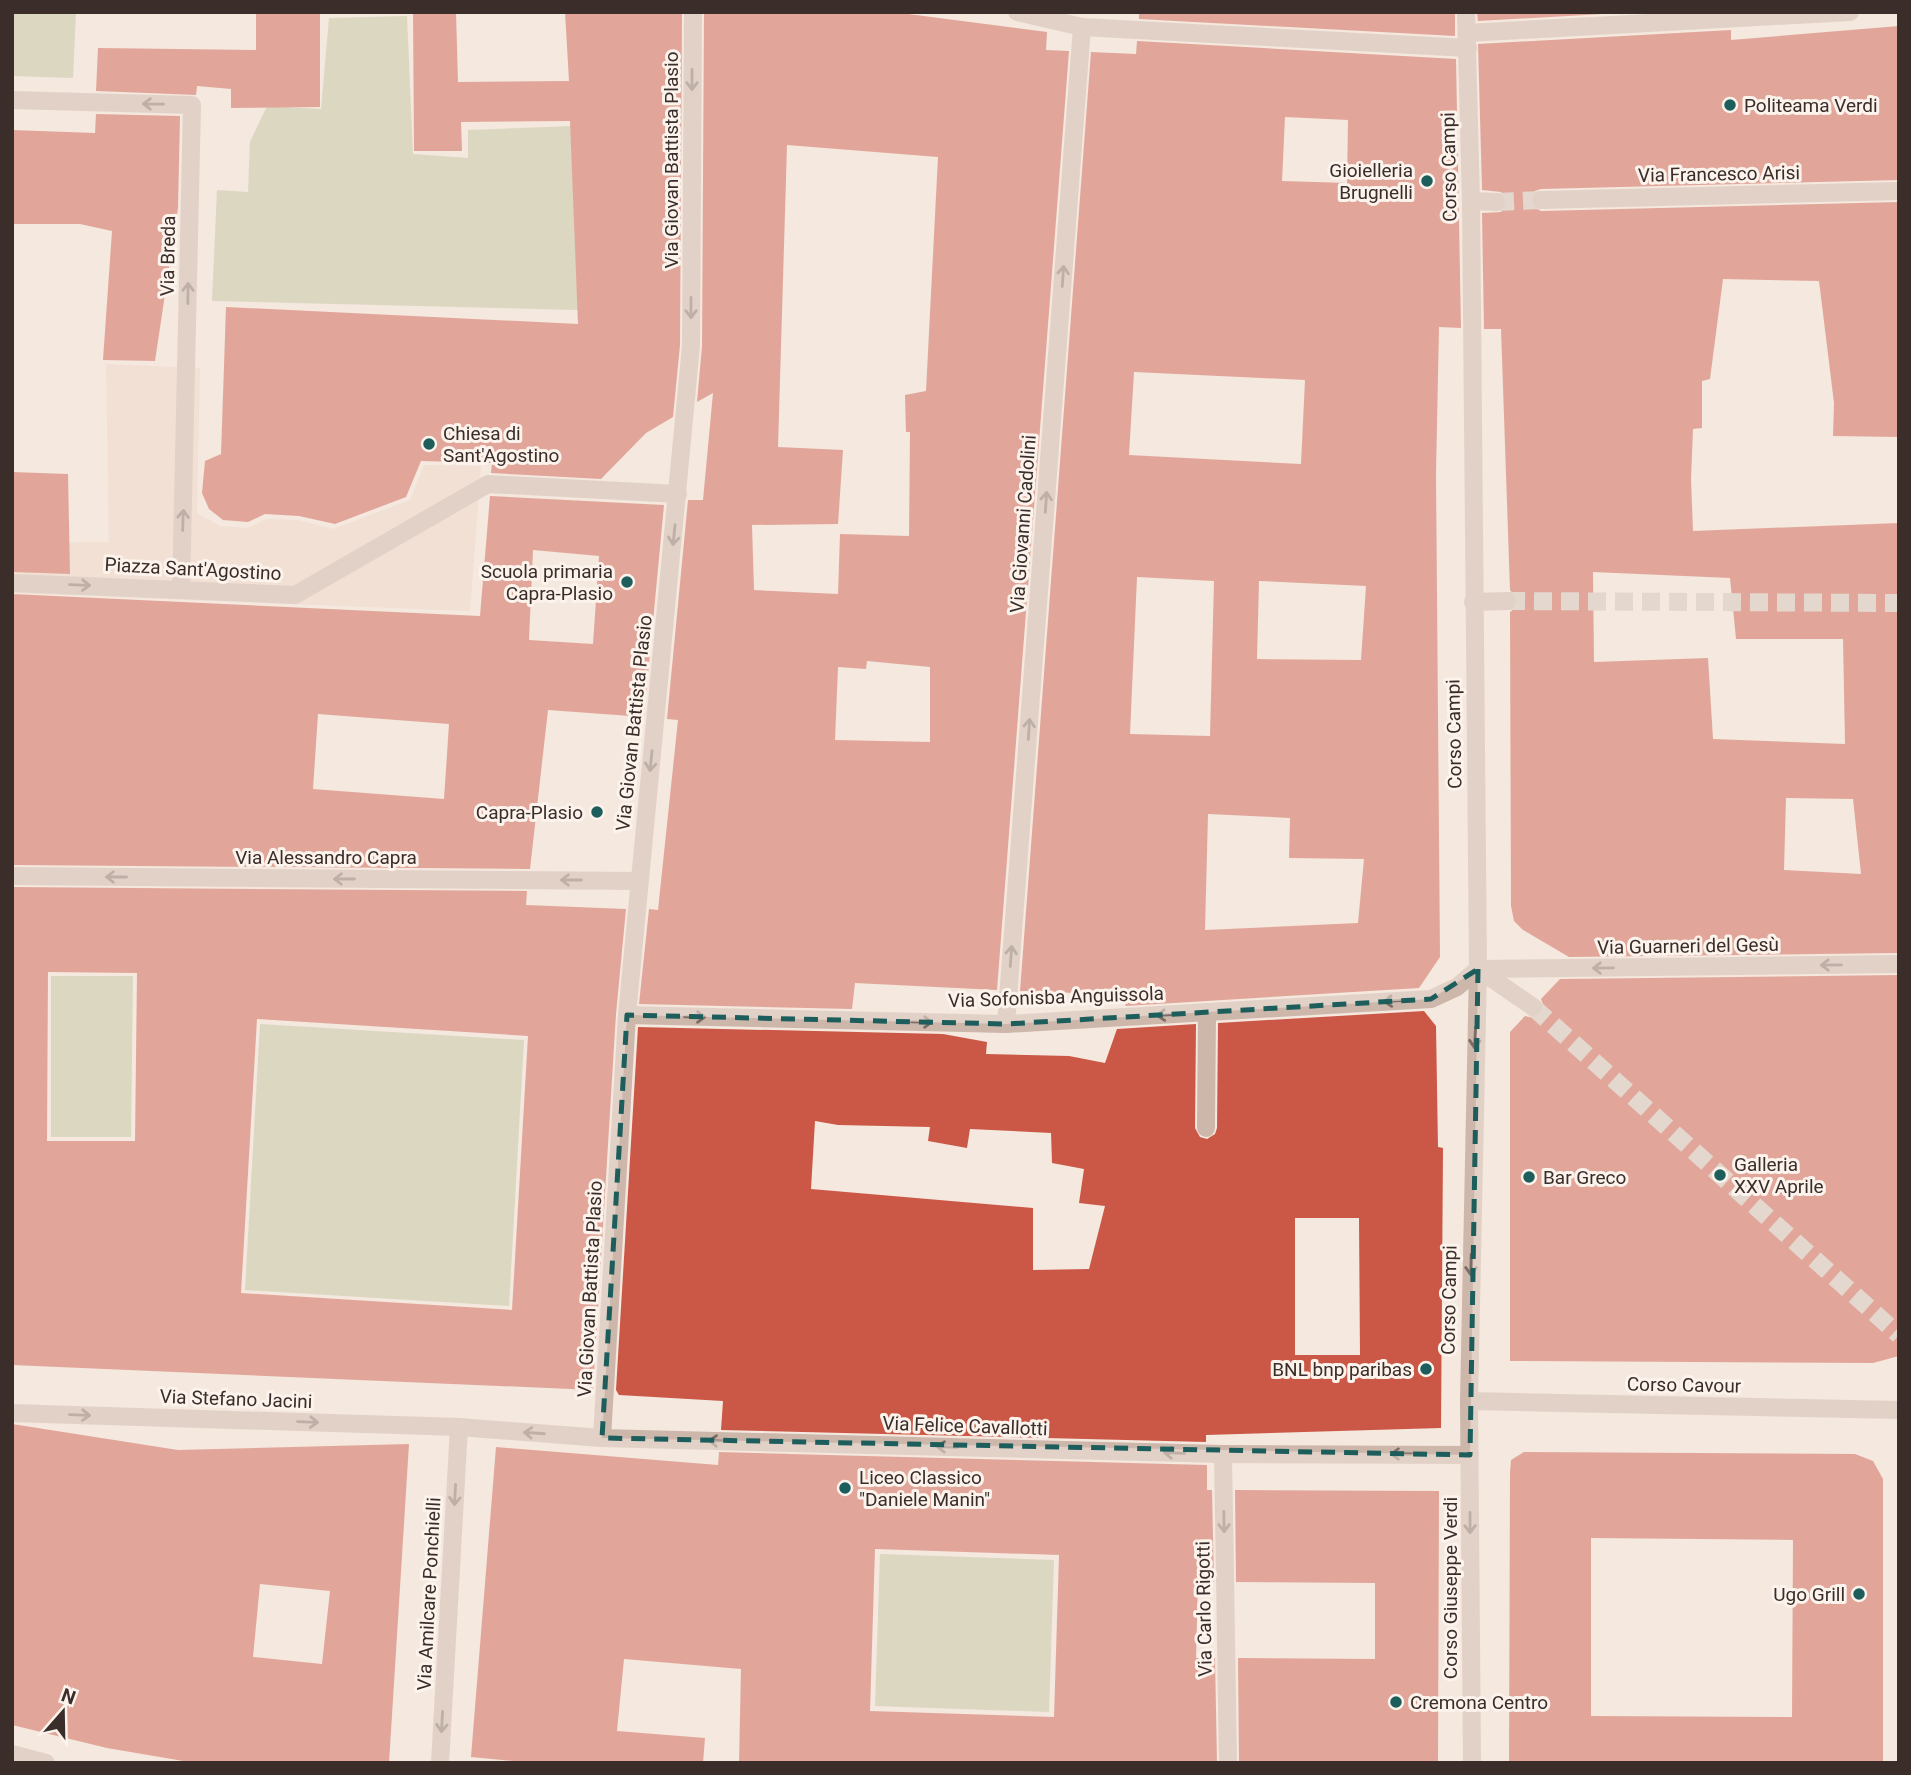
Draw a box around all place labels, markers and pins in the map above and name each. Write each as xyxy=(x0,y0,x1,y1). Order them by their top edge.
place label: Politeama Verdi xyxy=(1744,94,1878,117)
marker: Politeama Verdi xyxy=(1722,97,1738,113)
place label: Gioielleria Brugnelli xyxy=(1329,159,1413,204)
marker: Gioielleria Brugnelli xyxy=(1419,173,1435,189)
place label: Chiesa di Sant'Agostino xyxy=(443,422,559,467)
marker: Chiesa di Sant'Agostino xyxy=(421,436,437,452)
place label: Scuola primaria Capra-Plasio xyxy=(481,560,613,605)
marker: Scuola primaria Capra-Plasio xyxy=(619,574,635,590)
place label: Capra-Plasio xyxy=(476,801,583,824)
marker: Capra-Plasio xyxy=(589,804,605,820)
place label: Galleria XXV Aprile xyxy=(1734,1153,1824,1198)
place label: Bar Greco xyxy=(1543,1166,1626,1189)
marker: Galleria XXV Aprile xyxy=(1712,1167,1728,1183)
marker: Bar Greco xyxy=(1521,1169,1537,1185)
place label: BNL bnp paribas xyxy=(1272,1358,1412,1381)
marker: BNL bnp paribas xyxy=(1418,1361,1434,1377)
place label: Liceo Classico "Daniele Manin" xyxy=(859,1466,990,1511)
marker: Liceo Classico "Daniele Manin" xyxy=(837,1480,853,1496)
place label: Ugo Grill xyxy=(1773,1583,1845,1606)
marker: Ugo Grill xyxy=(1851,1586,1867,1602)
place label: Cremona Centro xyxy=(1410,1691,1548,1714)
marker: Cremona Centro xyxy=(1388,1694,1404,1710)

